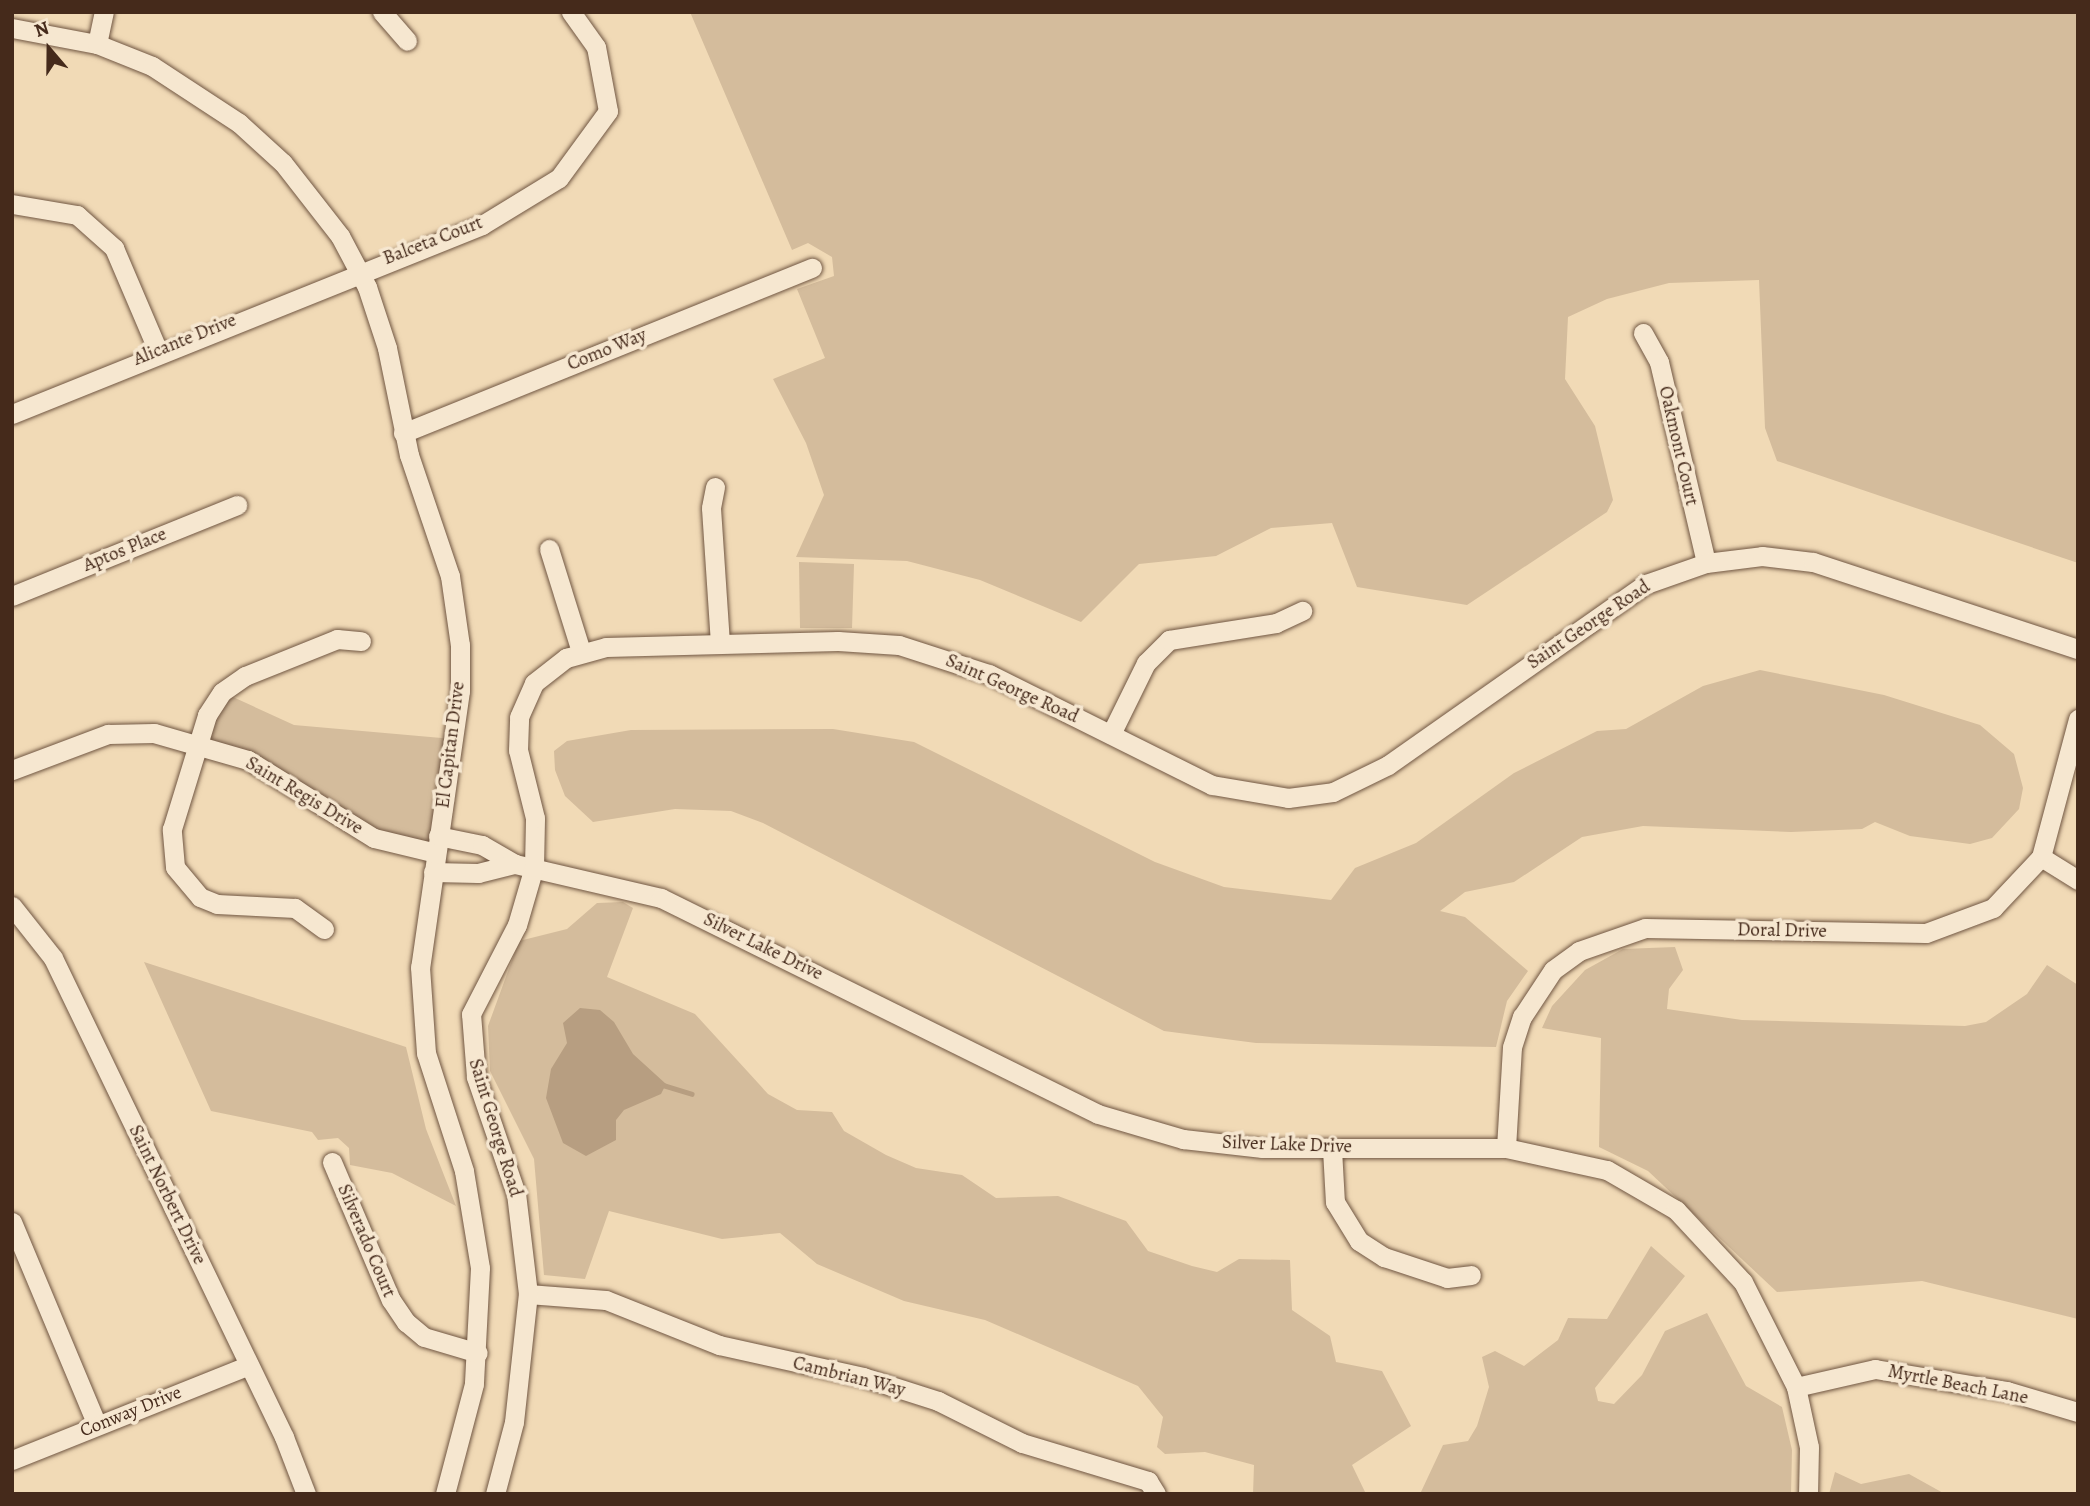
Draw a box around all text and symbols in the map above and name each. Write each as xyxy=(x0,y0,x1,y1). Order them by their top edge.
north arrow xyxy=(14,14,84,84)
text: N xyxy=(31,15,53,44)
street label: Balceta Court xyxy=(380,212,486,270)
street label: Alicante Drive xyxy=(130,309,240,371)
street label: Como Way xyxy=(564,324,650,376)
street label: Oakmont Court xyxy=(1653,384,1703,508)
street label: Aptos Place xyxy=(80,523,170,577)
street label: Saint George Road xyxy=(1523,575,1655,675)
street label: Saint George Road xyxy=(942,649,1082,729)
street label: El Capitan Drive xyxy=(432,680,470,810)
street label: Saint Regis Drive xyxy=(241,752,367,840)
street label: Silver Lake Drive xyxy=(700,908,826,986)
street label: Doral Drive xyxy=(1737,919,1827,943)
street label: Saint George Road xyxy=(463,1056,527,1200)
street label: Saint Norbert Drive xyxy=(123,1121,211,1269)
street label: Silver Lake Drive xyxy=(1222,1131,1352,1159)
street label: Silverado Court xyxy=(332,1181,400,1301)
street label: Cambrian Way xyxy=(790,1352,908,1402)
street label: Myrtle Beach Lane xyxy=(1886,1360,2030,1410)
street label: Conway Drive xyxy=(77,1381,185,1443)

